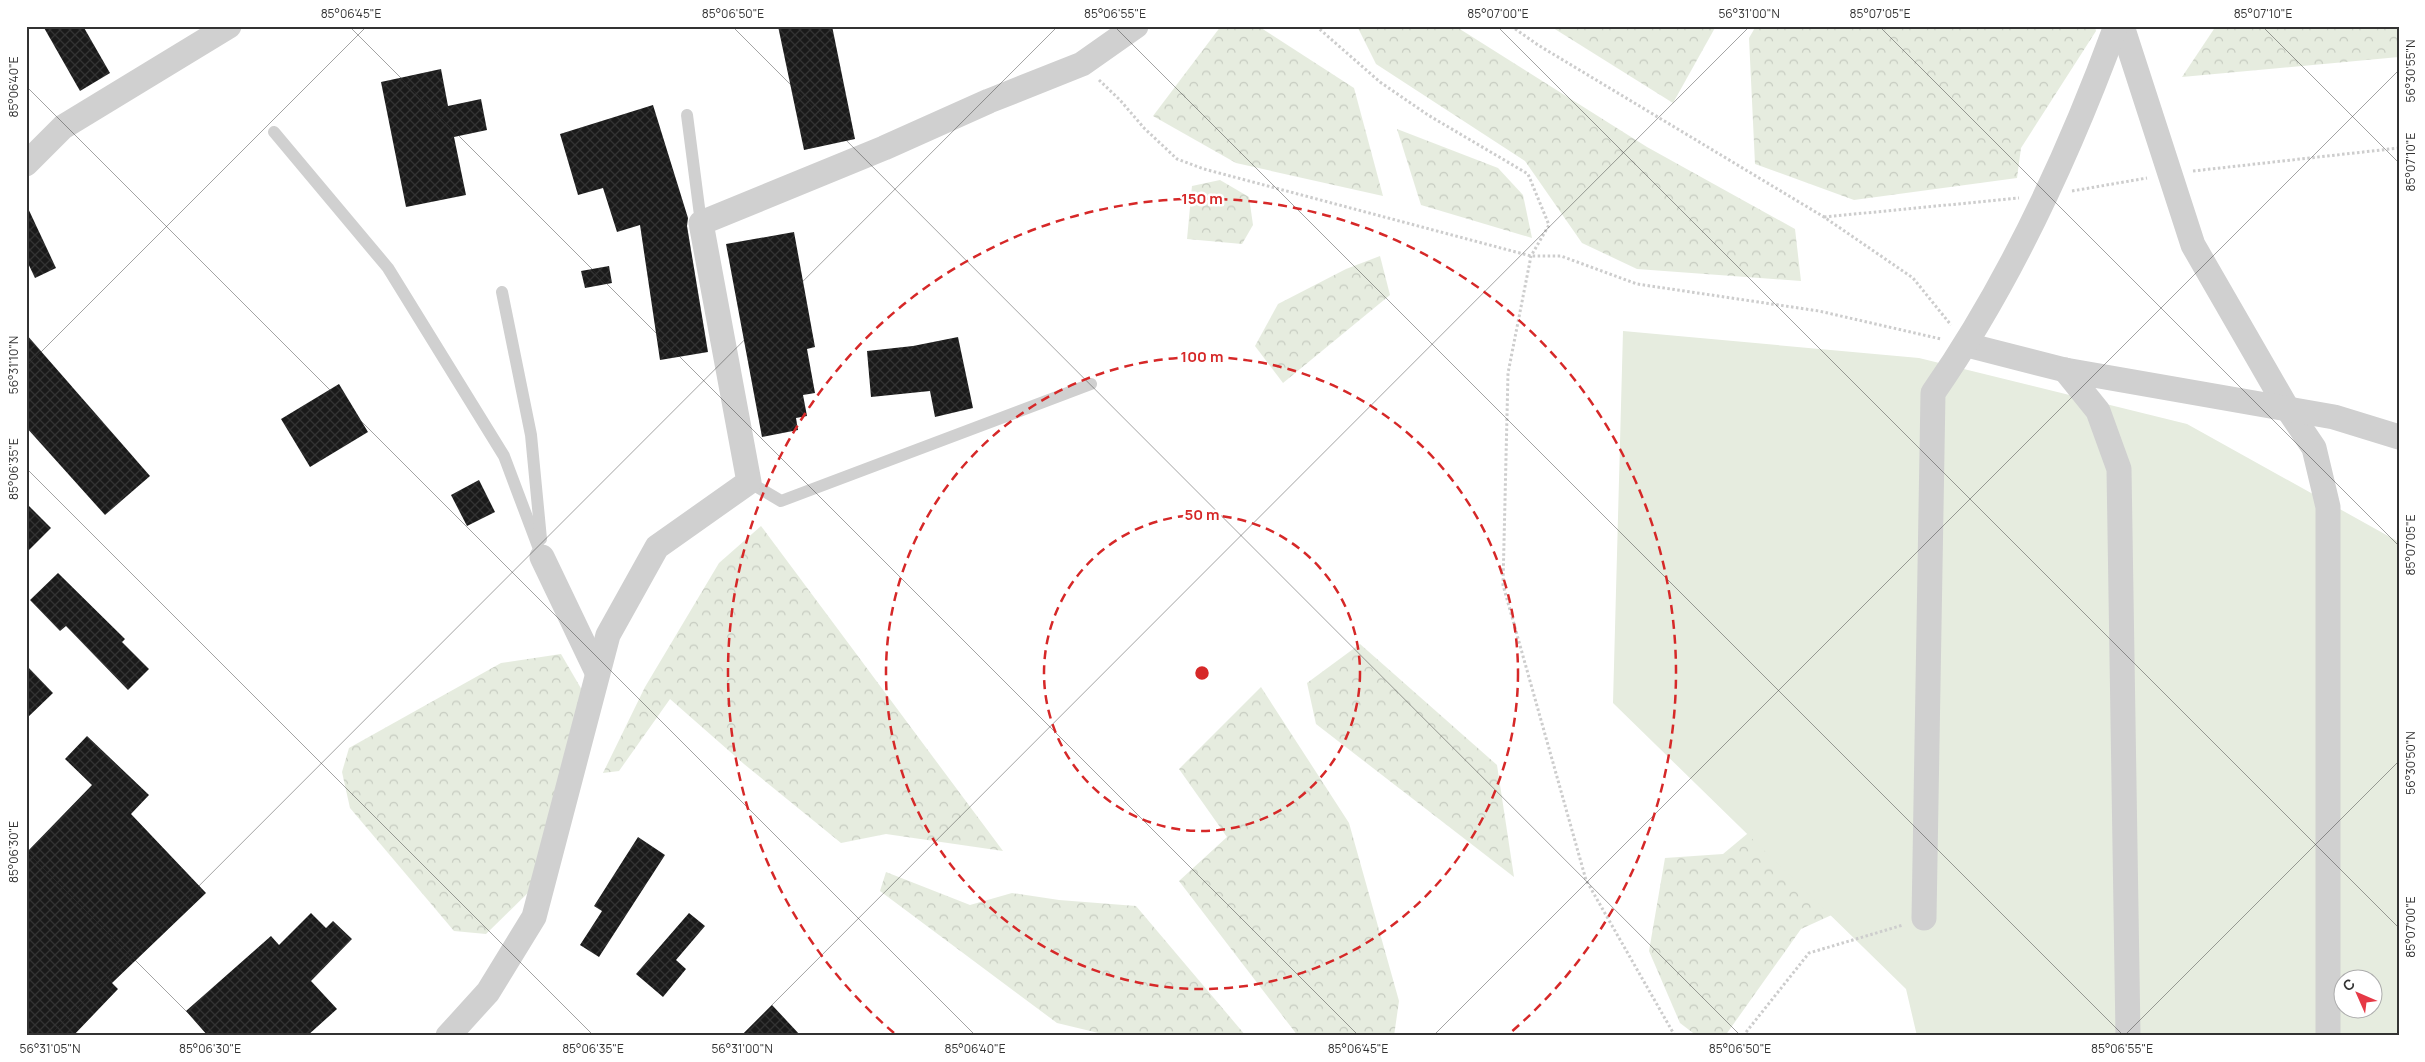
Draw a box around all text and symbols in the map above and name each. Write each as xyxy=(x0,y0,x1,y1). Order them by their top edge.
text: 85°06'45"E xyxy=(321,5,382,22)
text: 85°06'50"E xyxy=(702,5,764,22)
text: 85°06'55"E xyxy=(1084,5,1146,22)
text: 85°07'00"E xyxy=(1467,5,1529,22)
text: 56°31'00"N xyxy=(1718,5,1780,22)
text: 85°07'05"E xyxy=(1850,5,1911,22)
text: 85°07'10"E xyxy=(2234,5,2293,22)
text: 56°30'55"N xyxy=(2402,39,2419,103)
text: 85°06'40"E xyxy=(5,56,22,118)
text: 85°07'10"E xyxy=(2402,132,2419,191)
text: 150 m xyxy=(1181,188,1223,209)
text: 56°31'10"N xyxy=(5,336,22,394)
text: 100 m xyxy=(1181,346,1223,367)
text: 85°06'35"E xyxy=(5,438,22,500)
text: 50 m xyxy=(1184,504,1220,525)
text: 85°07'05"E xyxy=(2402,514,2419,576)
centre of rings xyxy=(1193,664,1211,682)
text: 56°30'50"N xyxy=(2402,731,2419,795)
text: 85°06'30"E xyxy=(5,821,22,883)
text: 85°07'00"E xyxy=(2402,896,2419,958)
north arrow xyxy=(2332,970,2382,1020)
text: С xyxy=(2338,974,2359,995)
text: 56°31'05"N xyxy=(20,1040,80,1057)
text: 85°06'30"E xyxy=(179,1040,241,1057)
text: 85°06'35"E xyxy=(562,1040,624,1057)
text: 56°31'00"N xyxy=(711,1040,773,1057)
text: 85°06'40"E xyxy=(944,1040,1006,1057)
text: 85°06'45"E xyxy=(1328,1040,1389,1057)
text: 85°06'50"E xyxy=(1709,1040,1771,1057)
text: 85°06'55"E xyxy=(2091,1040,2153,1057)

